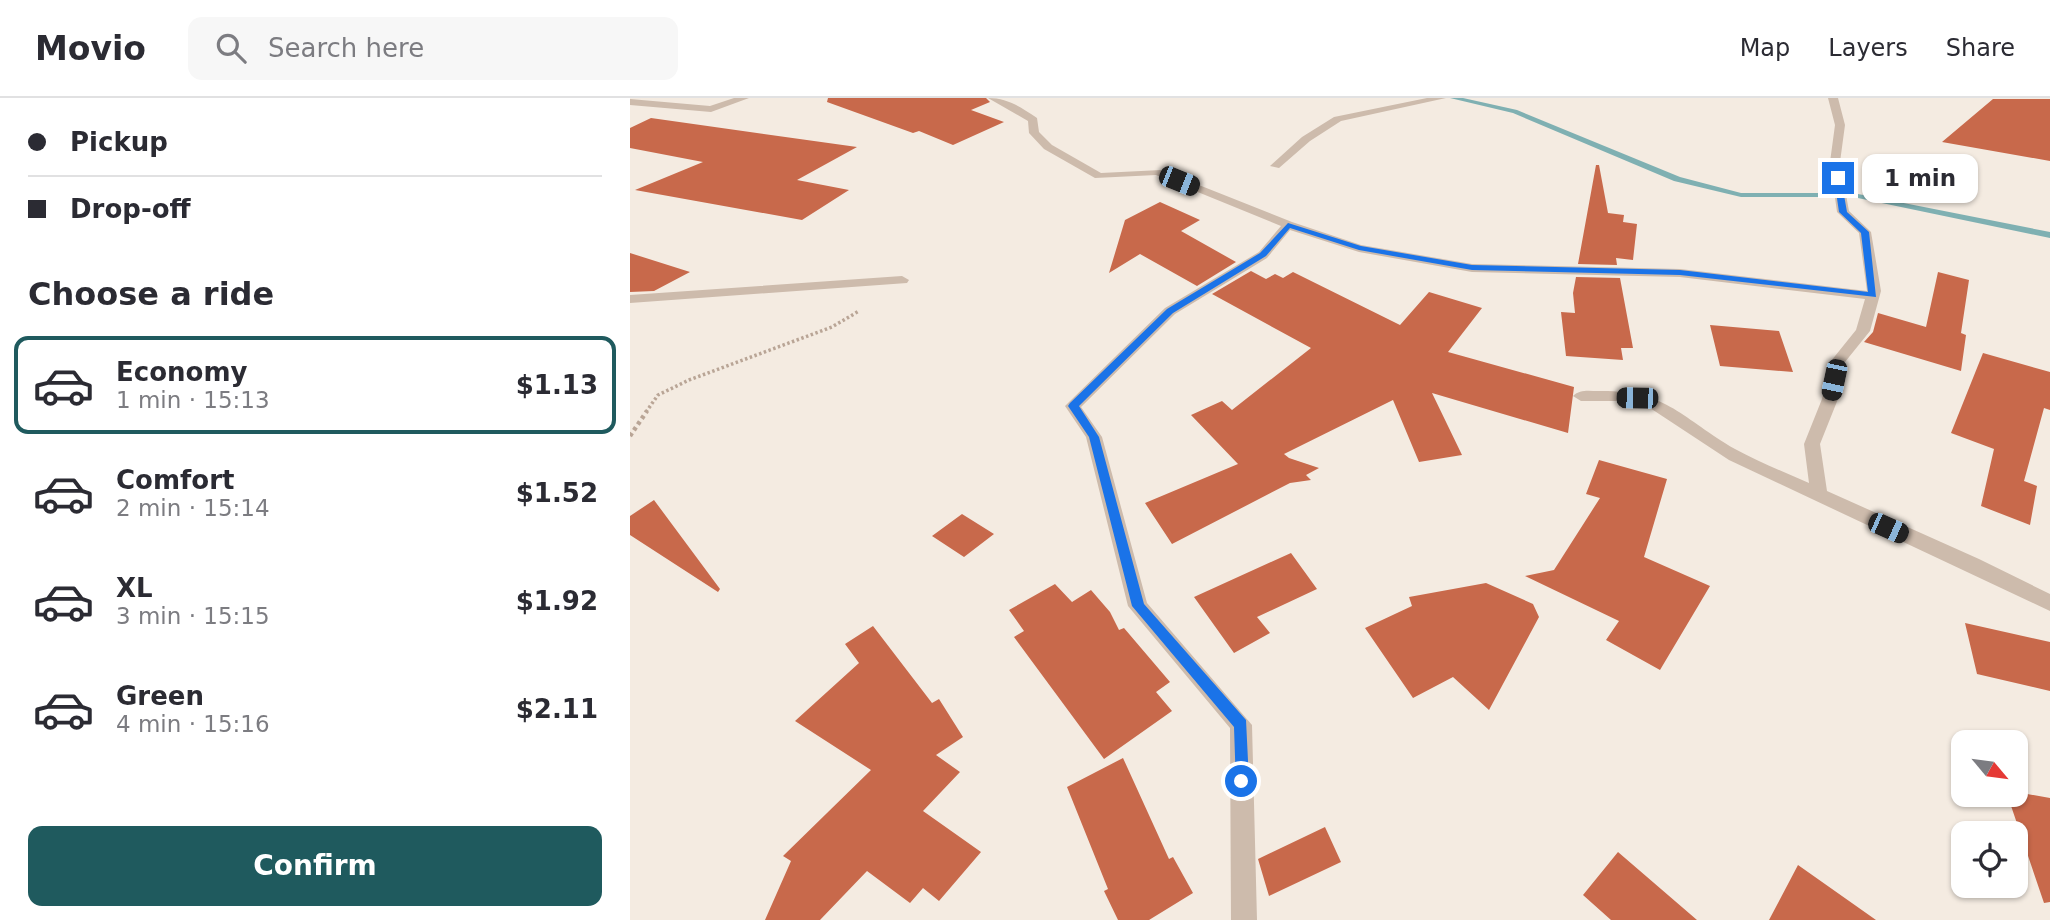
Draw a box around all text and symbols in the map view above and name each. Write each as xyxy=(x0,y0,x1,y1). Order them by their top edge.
search box xyxy=(188,17,678,80)
text: Movio xyxy=(35,29,146,68)
icon: search xyxy=(212,29,250,67)
text: Search here xyxy=(268,33,424,63)
text: Map xyxy=(1740,34,1790,62)
text: Layers xyxy=(1828,34,1908,62)
text: Share xyxy=(1946,34,2015,62)
text: Pickup xyxy=(70,127,168,157)
callout: 1 min xyxy=(1862,154,1978,202)
route end xyxy=(1822,162,1854,194)
car xyxy=(1156,163,1203,199)
text: 1 min xyxy=(1884,165,1956,191)
text: Drop-off xyxy=(70,194,191,224)
text: Choose a ride xyxy=(28,275,274,313)
icon: car xyxy=(32,354,95,417)
text: Economy xyxy=(116,357,247,387)
car xyxy=(1820,357,1849,403)
text: $1.13 xyxy=(516,370,598,400)
text: 1 min · 15:13 xyxy=(116,387,270,413)
car xyxy=(1616,387,1659,409)
icon: car xyxy=(32,462,95,525)
text: Comfort xyxy=(116,465,234,495)
text: $1.52 xyxy=(516,478,598,508)
text: 2 min · 15:14 xyxy=(116,495,270,521)
car xyxy=(1865,510,1912,546)
icon: car xyxy=(32,570,95,633)
text: XL xyxy=(116,573,153,603)
text: $1.92 xyxy=(516,586,598,616)
text: 3 min · 15:15 xyxy=(116,603,270,629)
icon: car xyxy=(32,678,95,741)
text: Green xyxy=(116,681,204,711)
text: $2.11 xyxy=(516,694,598,724)
text: 4 min · 15:16 xyxy=(116,711,270,737)
north arrow xyxy=(1951,730,2028,807)
map controls xyxy=(1951,730,2028,898)
route start xyxy=(1225,765,1257,797)
button: locate xyxy=(1951,821,2028,898)
button: Confirm xyxy=(28,826,602,906)

